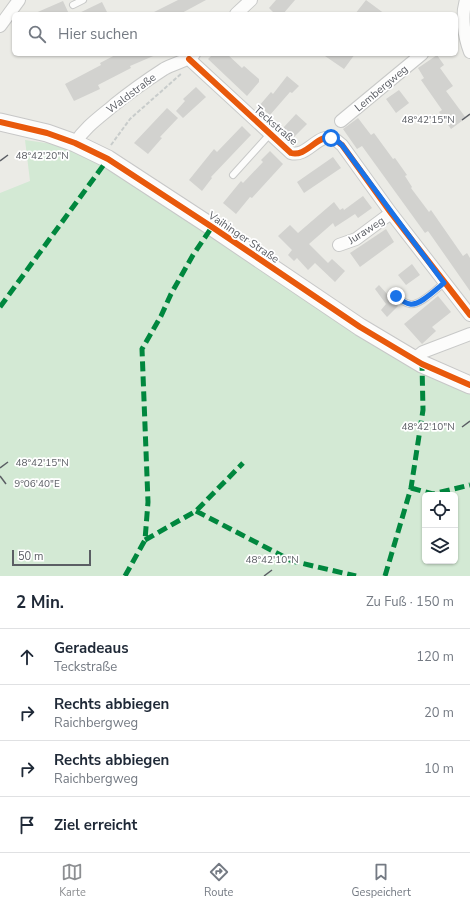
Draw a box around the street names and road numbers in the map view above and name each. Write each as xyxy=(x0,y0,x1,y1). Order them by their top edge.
street label: Lembergweg xyxy=(352,62,411,115)
street label: Waldstraße xyxy=(103,70,159,117)
street label: Teckstraße xyxy=(251,102,301,149)
street label: Vaihinger Straße xyxy=(205,208,282,267)
street label: Juraweg xyxy=(344,213,387,248)

